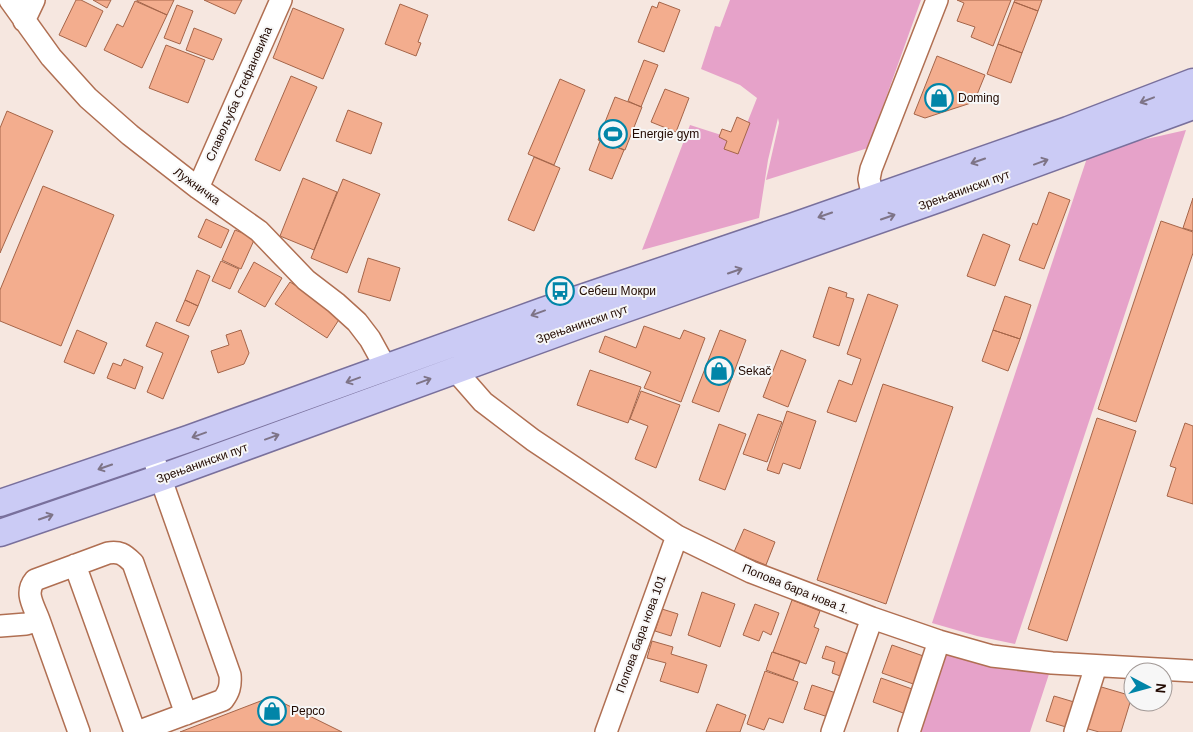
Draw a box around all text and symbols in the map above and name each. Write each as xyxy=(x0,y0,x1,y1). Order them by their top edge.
street label: Славољуба Стефановића xyxy=(203,24,275,163)
shop icon: Doming xyxy=(924,83,954,113)
place label: Doming xyxy=(958,91,999,105)
one-way arrow xyxy=(1140,96,1156,105)
sports icon: Energie gym xyxy=(598,119,628,149)
place label: Energie gym xyxy=(632,127,699,141)
one-way arrow xyxy=(971,157,986,166)
one-way arrow xyxy=(1033,157,1048,166)
street label: Лужничка xyxy=(171,164,223,208)
street label: Зрењанински пут xyxy=(916,167,1012,213)
one-way arrow xyxy=(818,211,833,220)
one-way arrow xyxy=(880,212,896,221)
one-way arrow xyxy=(727,266,742,275)
bus stop icon: Себеш Мокри xyxy=(545,276,575,306)
place label: Себеш Мокри xyxy=(579,284,656,298)
street label: Зрењанински пут xyxy=(534,302,630,346)
one-way arrow xyxy=(531,309,546,318)
shop icon: Sekač xyxy=(704,356,734,386)
place label: Sekač xyxy=(738,364,771,378)
one-way arrow xyxy=(345,376,361,385)
one-way arrow xyxy=(416,376,431,385)
one-way arrow xyxy=(192,431,208,440)
one-way arrow xyxy=(263,432,279,441)
street label: Зрењанински пут xyxy=(154,440,250,486)
one-way arrow xyxy=(98,463,113,472)
one-way arrow xyxy=(38,512,54,522)
street label: Попова бара нова 1. xyxy=(740,561,852,617)
street label: Попова бара нова 101 xyxy=(613,573,669,695)
north arrow xyxy=(1123,662,1173,712)
text: N xyxy=(1152,682,1169,694)
shop icon: Pepco xyxy=(257,696,287,726)
place label: Pepco xyxy=(291,704,325,718)

